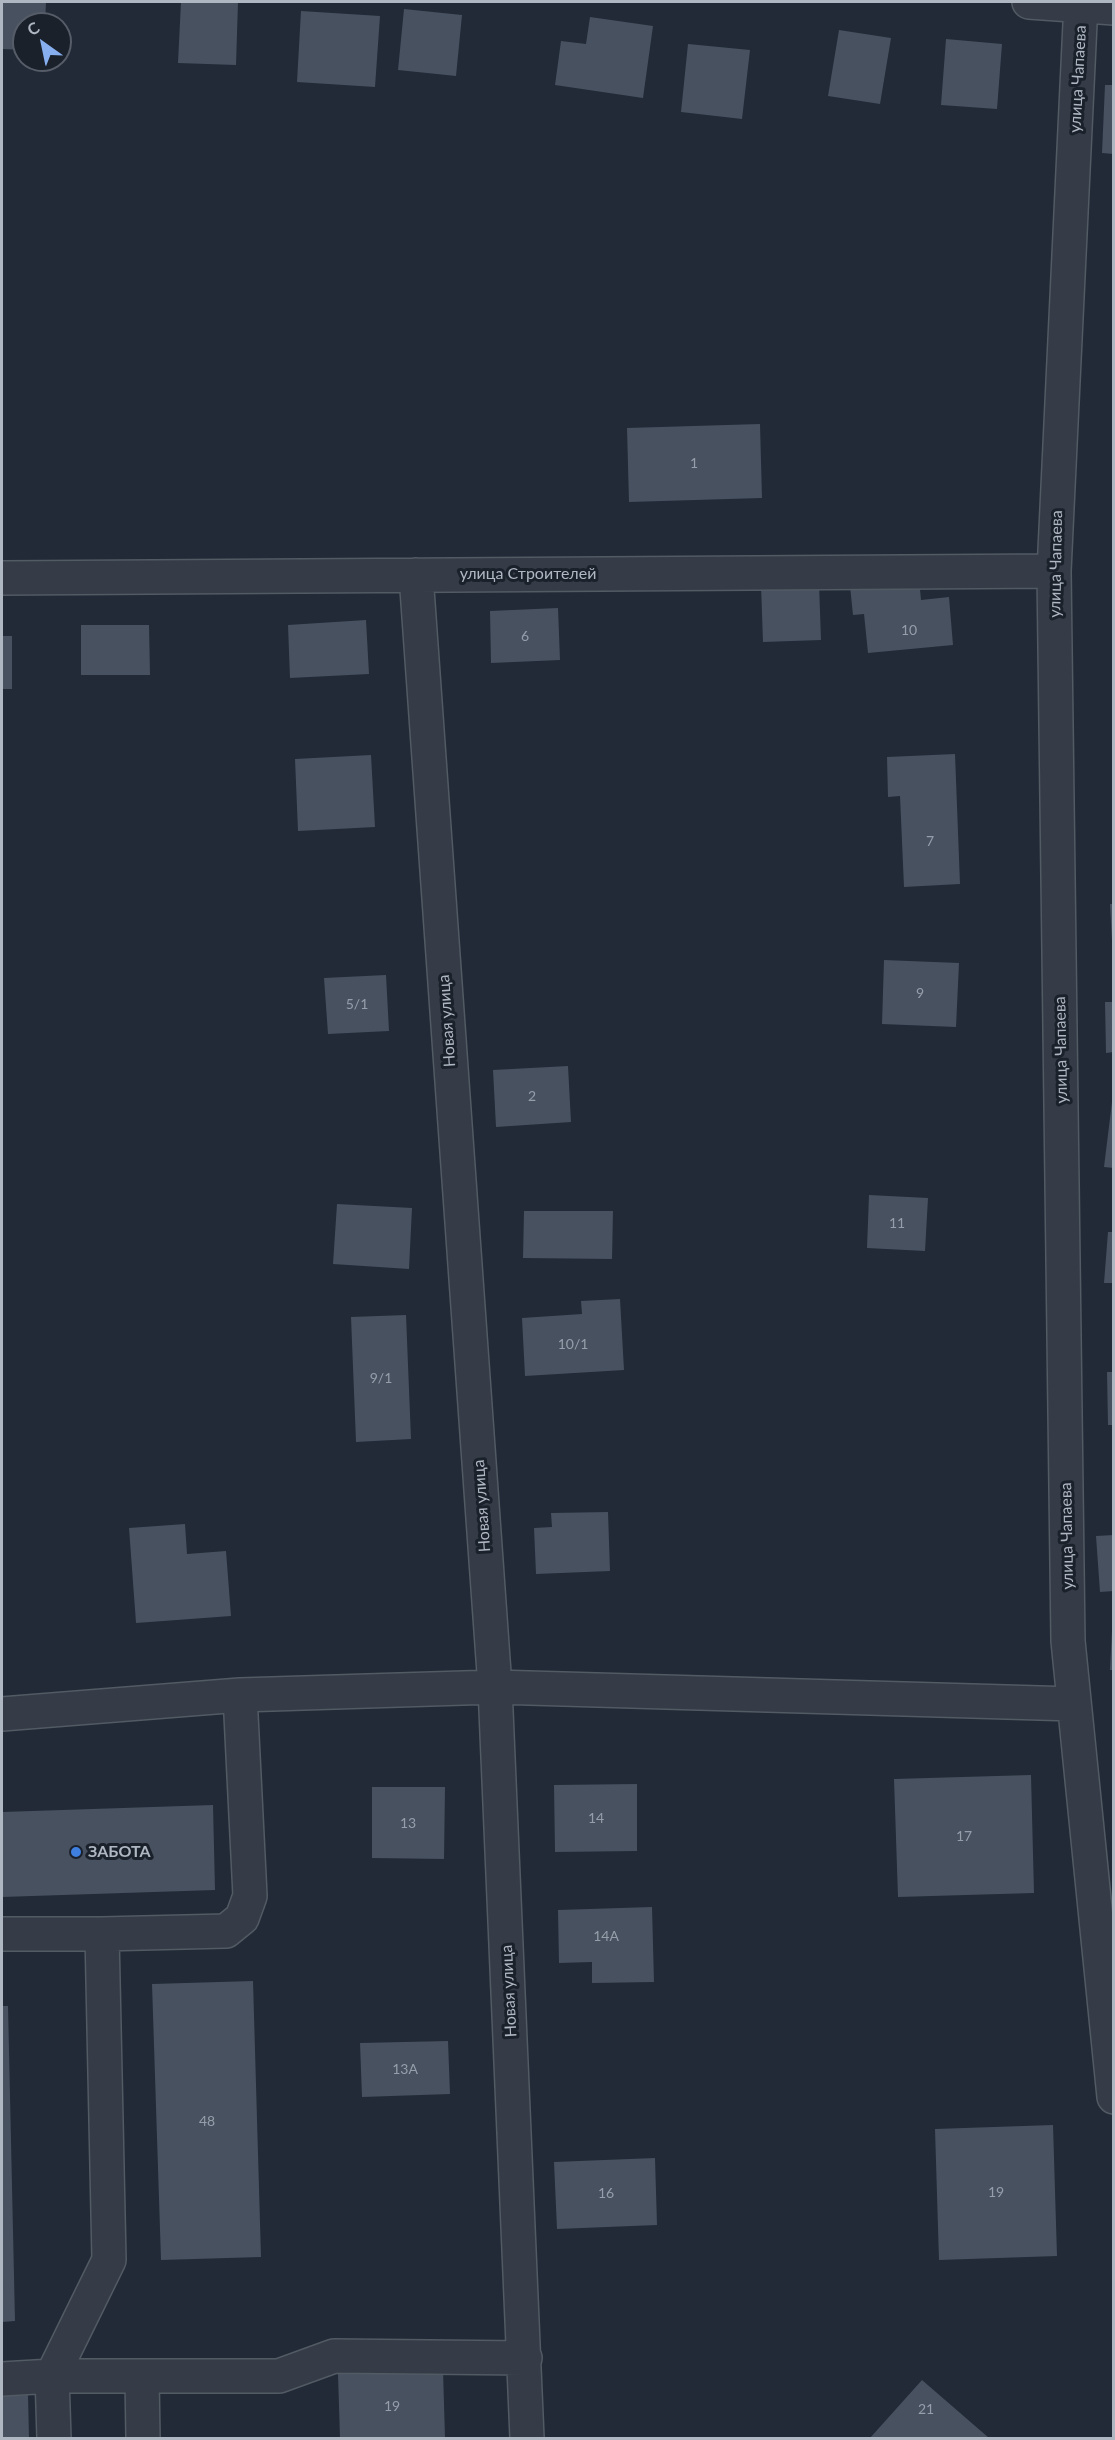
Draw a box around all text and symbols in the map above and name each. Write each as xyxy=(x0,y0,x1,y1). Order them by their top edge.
north arrow xyxy=(12,12,72,72)
text: С xyxy=(23,17,43,39)
street label: улица Чапаева xyxy=(1066,25,1090,133)
house number: 1 xyxy=(690,455,698,471)
street label: улица Чапаева xyxy=(1045,510,1067,618)
street label: улица Строителей xyxy=(460,564,596,584)
house number: 10 xyxy=(901,622,917,638)
house number: 6 xyxy=(521,628,529,644)
house number: 7 xyxy=(926,833,934,849)
street label: Новая улица xyxy=(434,974,460,1068)
house number: 9 xyxy=(916,985,924,1001)
house number: 5/1 xyxy=(346,996,368,1012)
street label: улица Чапаева xyxy=(1050,996,1072,1104)
house number: 2 xyxy=(528,1088,536,1104)
house number: 11 xyxy=(889,1215,905,1231)
house number: 10/1 xyxy=(558,1336,588,1352)
house number: 9/1 xyxy=(370,1370,392,1386)
street label: Новая улица xyxy=(469,1459,495,1553)
street label: улица Чапаева xyxy=(1056,1482,1078,1590)
house number: 14 xyxy=(588,1810,604,1826)
house number: 13 xyxy=(400,1815,416,1831)
house number: 17 xyxy=(956,1828,972,1844)
place label: ЗАБОТА xyxy=(88,1842,151,1862)
marker: ЗАБОТА xyxy=(69,1845,83,1859)
house number: 14А xyxy=(593,1928,619,1944)
street label: Новая улица xyxy=(497,1944,521,2038)
house number: 13А xyxy=(392,2061,418,2077)
house number: 48 xyxy=(199,2113,215,2129)
house number: 19 xyxy=(988,2184,1004,2200)
house number: 16 xyxy=(598,2185,614,2201)
house number: 19 xyxy=(384,2398,400,2414)
house number: 21 xyxy=(918,2401,934,2417)

